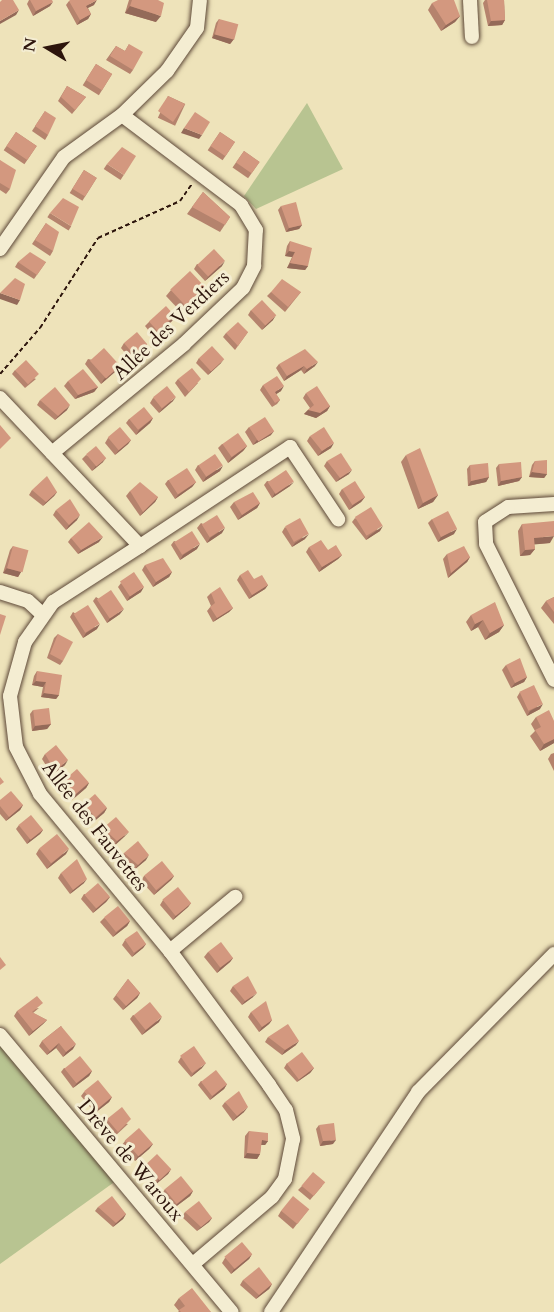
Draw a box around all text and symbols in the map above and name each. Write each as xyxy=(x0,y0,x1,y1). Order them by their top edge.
north arrow xyxy=(18,18,78,78)
text: N xyxy=(18,36,42,54)
street label: Allée des Verdiers xyxy=(108,265,234,385)
street label: Allée des Fauvettes xyxy=(37,756,153,896)
street label: Drève de Waroux xyxy=(73,1094,189,1226)

